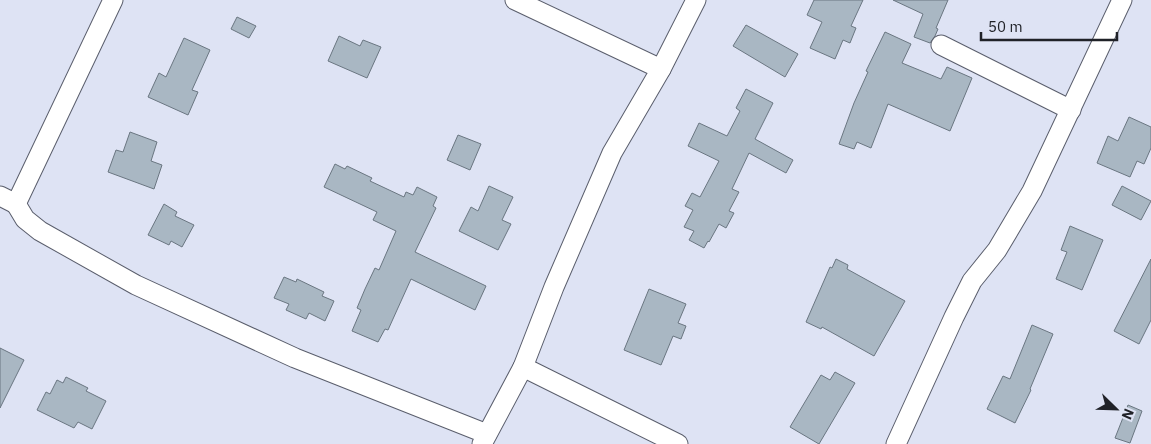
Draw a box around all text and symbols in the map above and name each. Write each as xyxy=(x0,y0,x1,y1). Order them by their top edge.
scale bar xyxy=(981,10,1117,42)
text: 50 m xyxy=(988,17,1023,36)
north arrow xyxy=(1091,384,1141,434)
text: N xyxy=(1118,406,1138,422)

